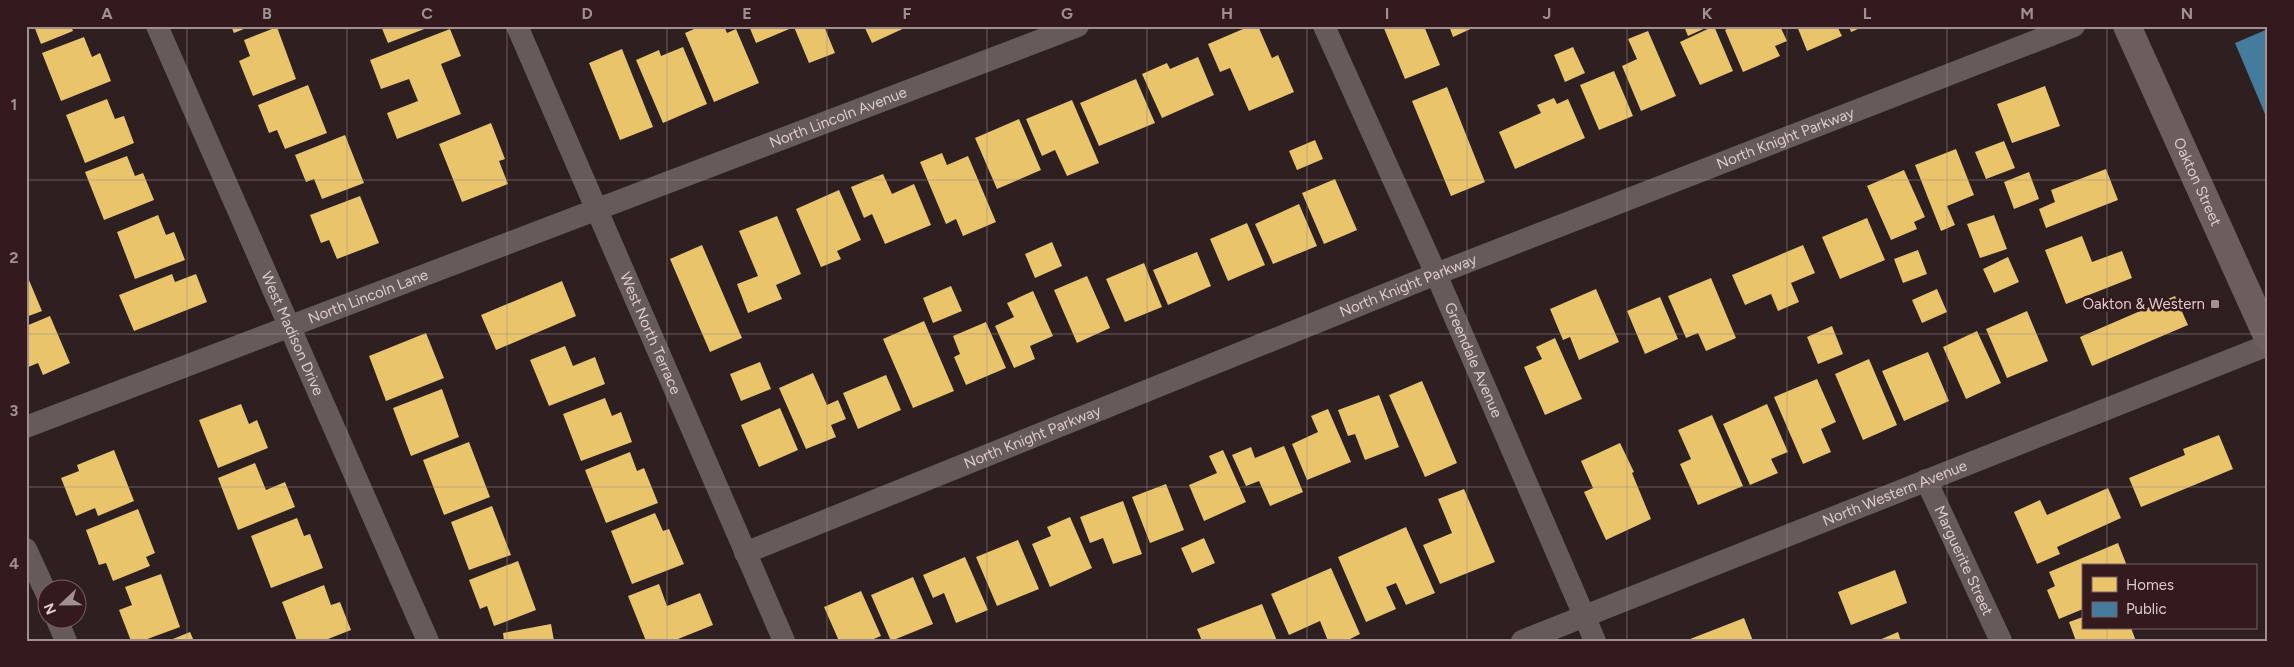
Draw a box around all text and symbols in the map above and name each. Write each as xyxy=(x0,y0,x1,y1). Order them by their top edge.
text: A xyxy=(101,4,113,23)
text: B xyxy=(262,4,272,23)
text: C xyxy=(421,4,433,23)
text: D xyxy=(581,4,593,23)
text: E xyxy=(742,4,752,23)
text: F xyxy=(903,4,912,23)
text: G xyxy=(1061,4,1073,23)
text: H xyxy=(1221,4,1233,23)
text: I xyxy=(1385,4,1389,23)
text: J xyxy=(1543,4,1551,23)
text: K xyxy=(1702,4,1713,23)
text: L xyxy=(1863,4,1872,23)
text: M xyxy=(2020,4,2034,23)
text: N xyxy=(2181,4,2193,23)
street label: North Lincoln Avenue xyxy=(767,83,909,152)
text: 1 xyxy=(11,95,17,114)
street label: North Knight Parkway xyxy=(1714,103,1857,173)
street label: Oakton Street xyxy=(2170,135,2225,229)
text: 2 xyxy=(9,248,19,267)
street label: North Knight Parkway xyxy=(1337,250,1479,321)
street label: North Lincoln Lane xyxy=(305,266,431,328)
street label: West Madison Drive xyxy=(257,269,328,398)
street label: West North Terrace xyxy=(616,270,685,397)
place label: Oakton & Western xyxy=(2082,295,2205,313)
marker: Oakton & Western xyxy=(2209,298,2221,310)
street label: Greendale Avenue xyxy=(1440,300,1506,420)
text: 3 xyxy=(10,401,19,420)
street label: North Knight Parkway xyxy=(961,401,1104,473)
street label: North Western Avenue xyxy=(1820,456,1970,530)
street label: Marguerite Street xyxy=(1930,503,1997,619)
text: 4 xyxy=(9,554,19,573)
legend xyxy=(2082,564,2256,630)
text: Homes xyxy=(2126,576,2174,594)
north arrow xyxy=(38,580,88,630)
text: N xyxy=(41,600,60,617)
text: Public xyxy=(2126,600,2167,618)

